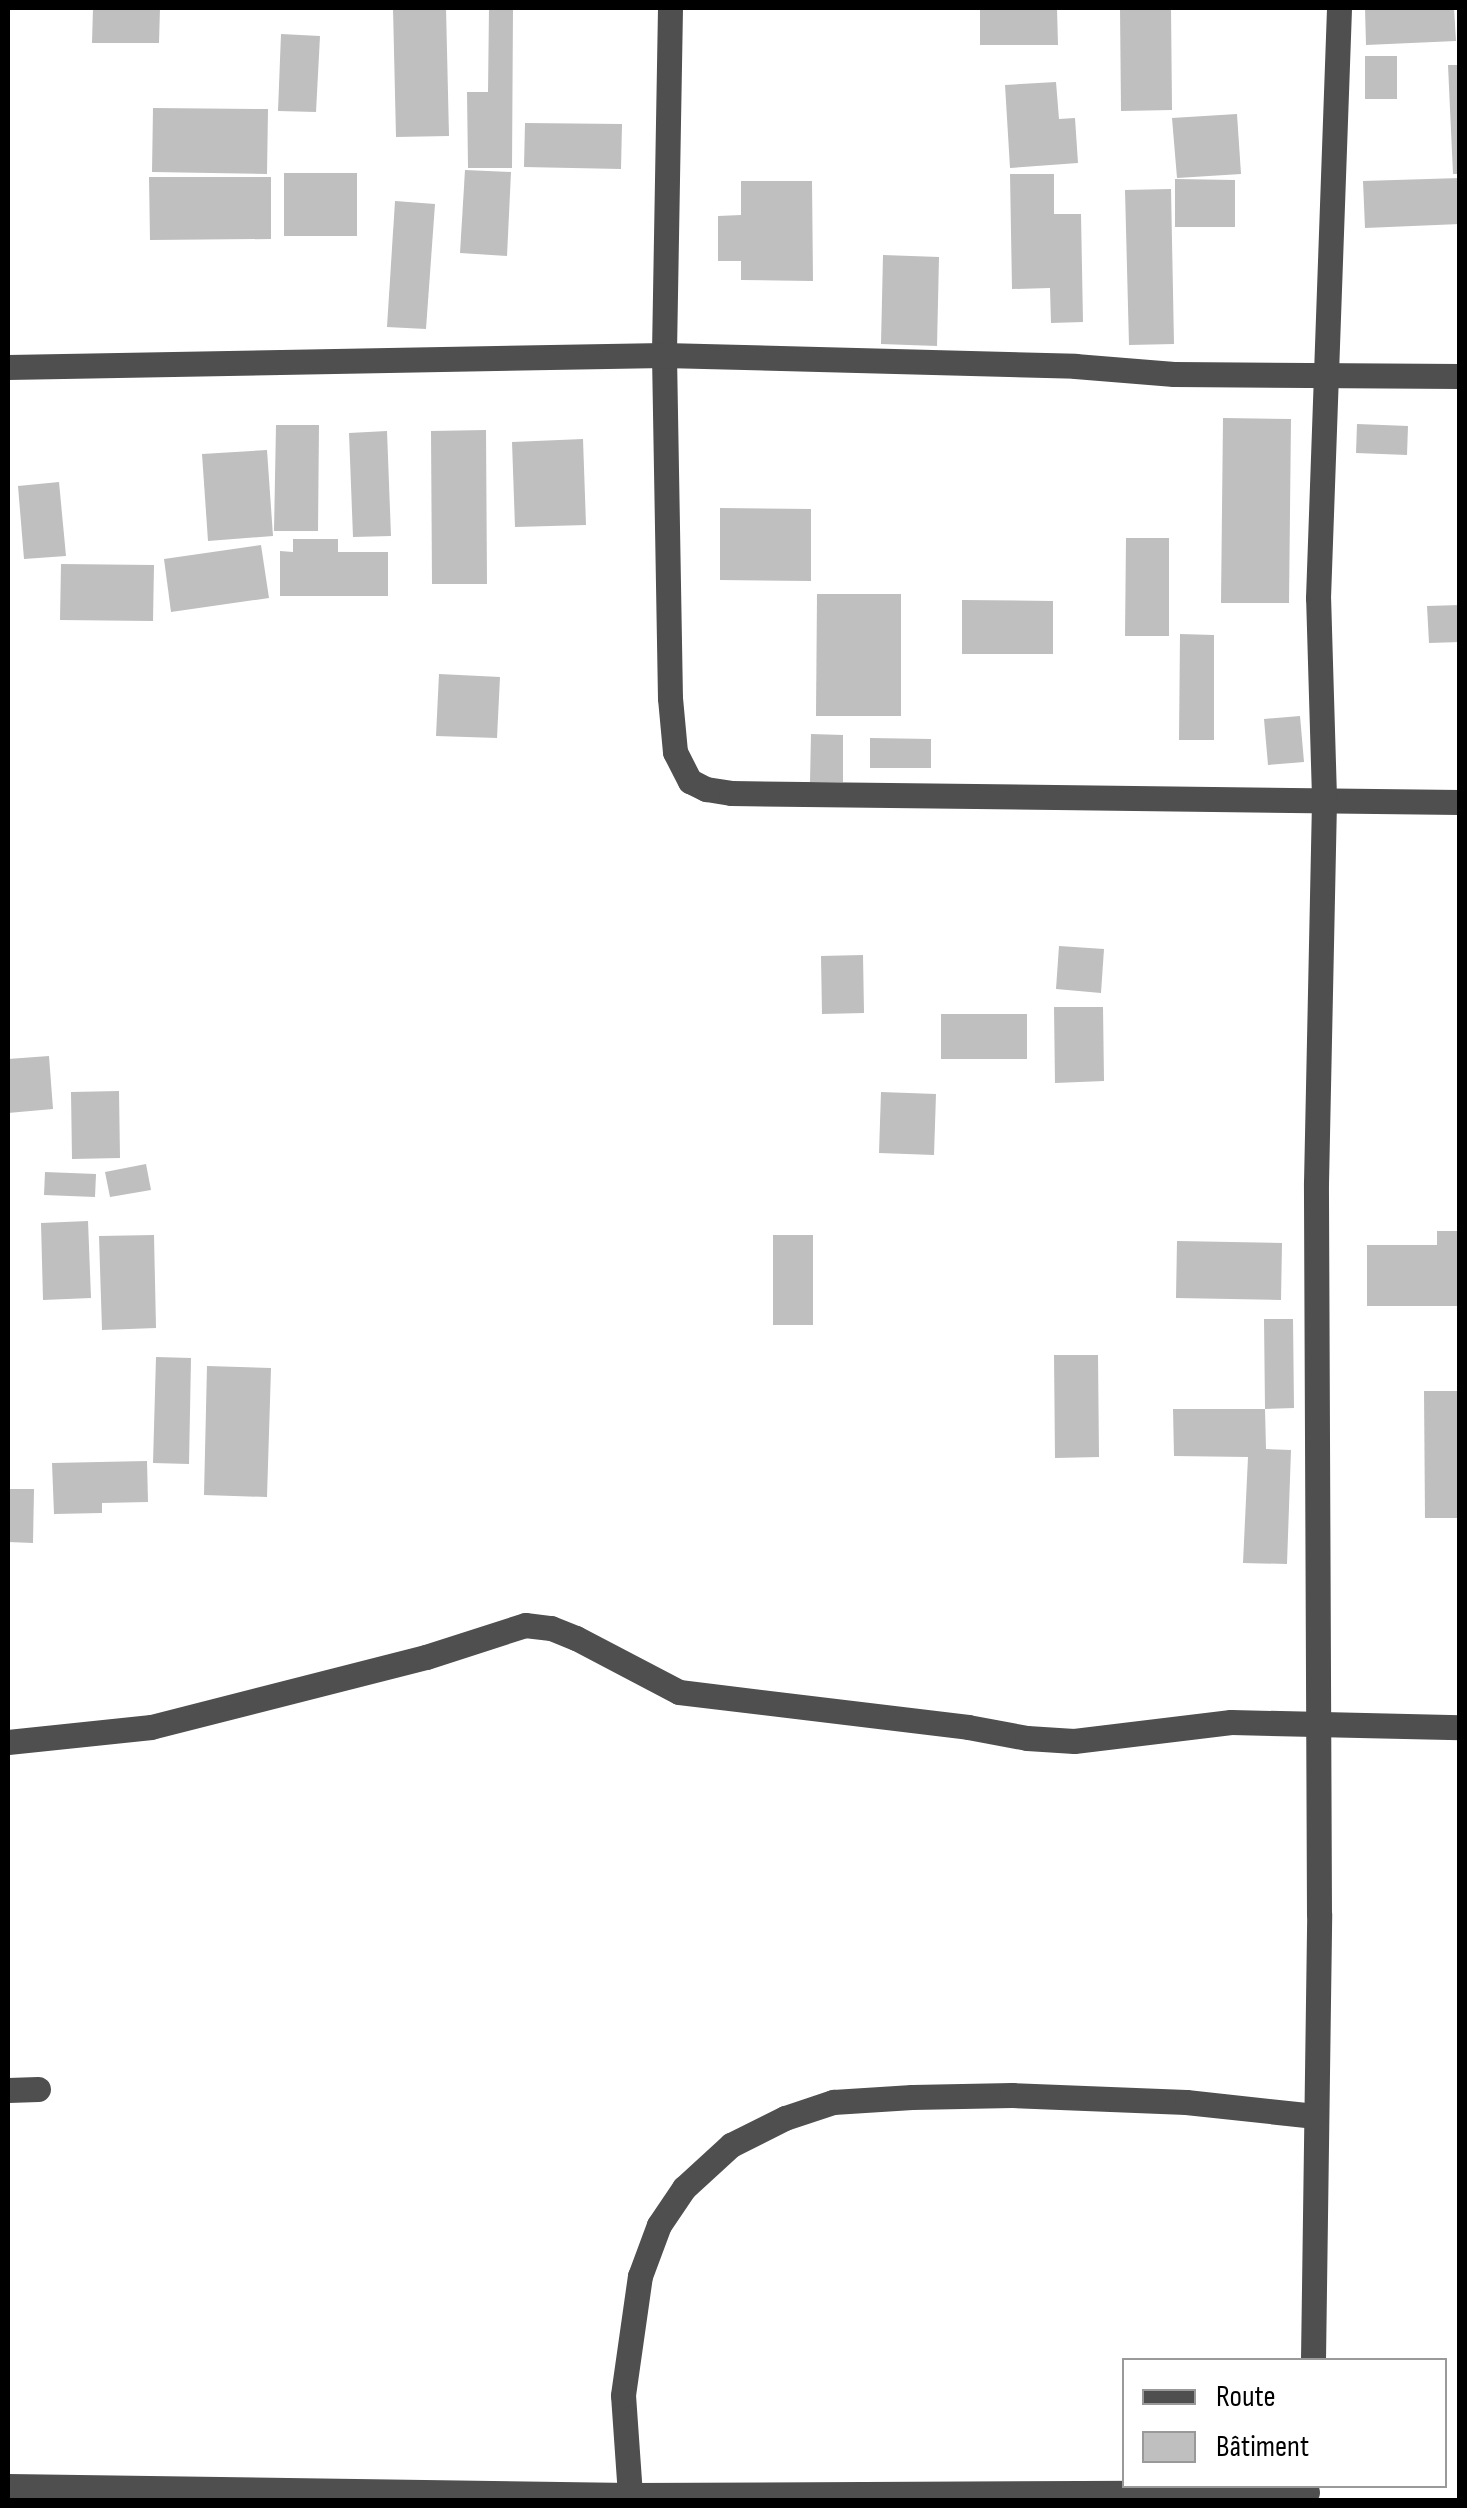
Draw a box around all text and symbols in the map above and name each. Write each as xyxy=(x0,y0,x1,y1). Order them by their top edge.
legend xyxy=(1122,2358,1447,2488)
text: Route xyxy=(1216,2379,1275,2415)
text: Bâtiment xyxy=(1216,2429,1309,2465)

